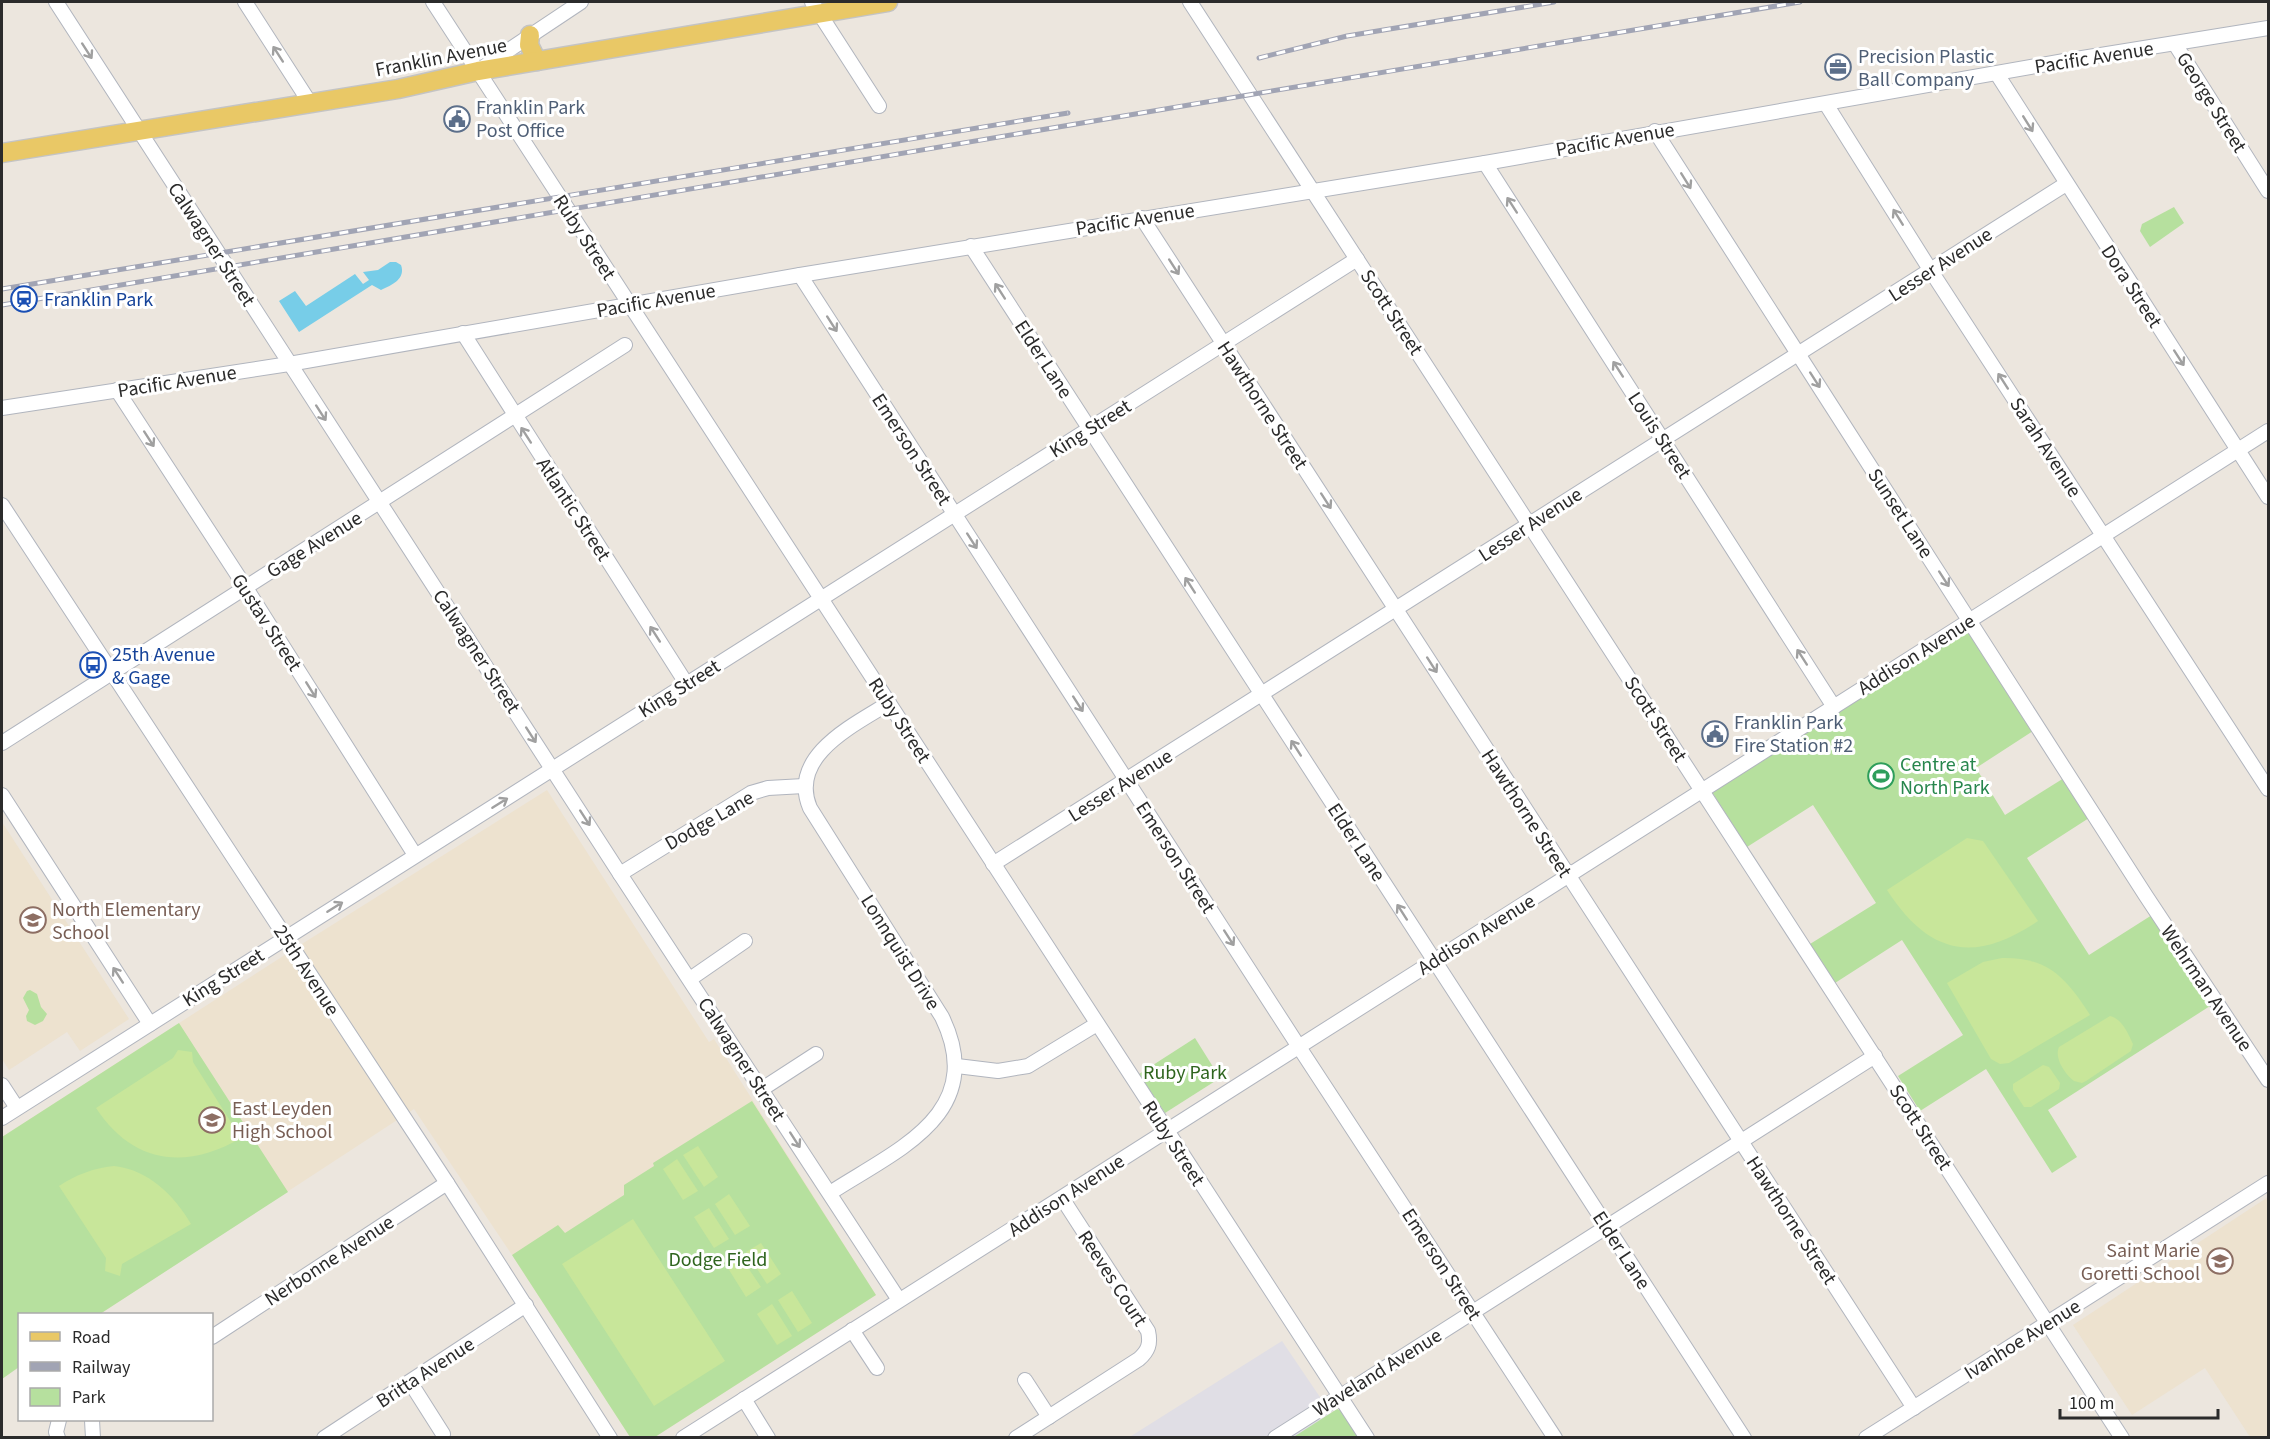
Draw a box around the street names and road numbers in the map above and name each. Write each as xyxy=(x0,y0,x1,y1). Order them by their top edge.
street label: Franklin Avenue xyxy=(373,31,509,84)
street label: Pacific Avenue xyxy=(2033,35,2156,81)
street label: George Street xyxy=(2169,47,2253,158)
street label: Pacific Avenue xyxy=(1554,116,1677,164)
street label: Calwagner Street xyxy=(161,177,262,312)
street label: Ruby Street xyxy=(546,189,622,286)
street label: Pacific Avenue xyxy=(1074,197,1197,243)
street label: Lesser Avenue xyxy=(1883,221,1998,309)
street label: Dora Street xyxy=(2094,240,2169,334)
street label: Scott Street xyxy=(1353,264,1429,361)
street label: Pacific Avenue xyxy=(595,277,718,325)
street label: Elder Lane xyxy=(1007,315,1079,404)
street label: Hawthorne Street xyxy=(1210,336,1314,475)
street label: Pacific Avenue xyxy=(116,359,239,405)
street label: Louis Street xyxy=(1621,387,1698,485)
street label: Emerson Street xyxy=(865,388,958,511)
street label: Sarah Avenue xyxy=(2002,392,2088,503)
street label: King Street xyxy=(1044,393,1137,465)
street label: Atlantic Street xyxy=(529,452,617,567)
street label: Sunset Lane xyxy=(1861,463,1940,564)
street label: Lesser Avenue xyxy=(1473,481,1588,569)
street label: Gage Avenue xyxy=(261,504,368,585)
street label: Gustav Street xyxy=(224,568,308,677)
street label: Calwagner Street xyxy=(426,584,527,719)
street label: Addison Avenue xyxy=(1852,607,1981,702)
street label: King Street xyxy=(633,653,726,725)
street label: Scott Street xyxy=(1617,671,1693,768)
street label: Ruby Street xyxy=(861,672,937,769)
street label: Lesser Avenue xyxy=(1063,742,1178,829)
street label: Hawthorne Street xyxy=(1474,744,1578,883)
street label: Dodge Lane xyxy=(660,784,759,858)
street label: Emerson Street xyxy=(1129,796,1222,919)
street label: Elder Lane xyxy=(1320,798,1392,887)
street label: Addison Avenue xyxy=(1412,887,1541,982)
street label: Lonnquist Drive xyxy=(854,889,947,1016)
street label: 25th Avenue xyxy=(266,920,346,1021)
street label: Wehrman Avenue xyxy=(2154,920,2259,1057)
street label: King Street xyxy=(177,942,270,1014)
street label: Calwagner Street xyxy=(691,992,792,1127)
street label: Scott Street xyxy=(1882,1079,1958,1176)
street label: Ruby Street xyxy=(1135,1095,1211,1192)
street label: Addison Avenue xyxy=(1003,1148,1130,1244)
street label: Hawthorne Street xyxy=(1739,1151,1843,1290)
street label: Emerson Street xyxy=(1395,1203,1488,1326)
street label: Elder Lane xyxy=(1585,1206,1657,1295)
street label: Nerbonne Avenue xyxy=(259,1208,400,1313)
street label: Reeves Court xyxy=(1071,1225,1154,1332)
street label: Ivanhoe Avenue xyxy=(1959,1293,2086,1387)
street label: Waveland Avenue xyxy=(1308,1322,1448,1424)
street label: Britta Avenue xyxy=(371,1331,480,1415)

